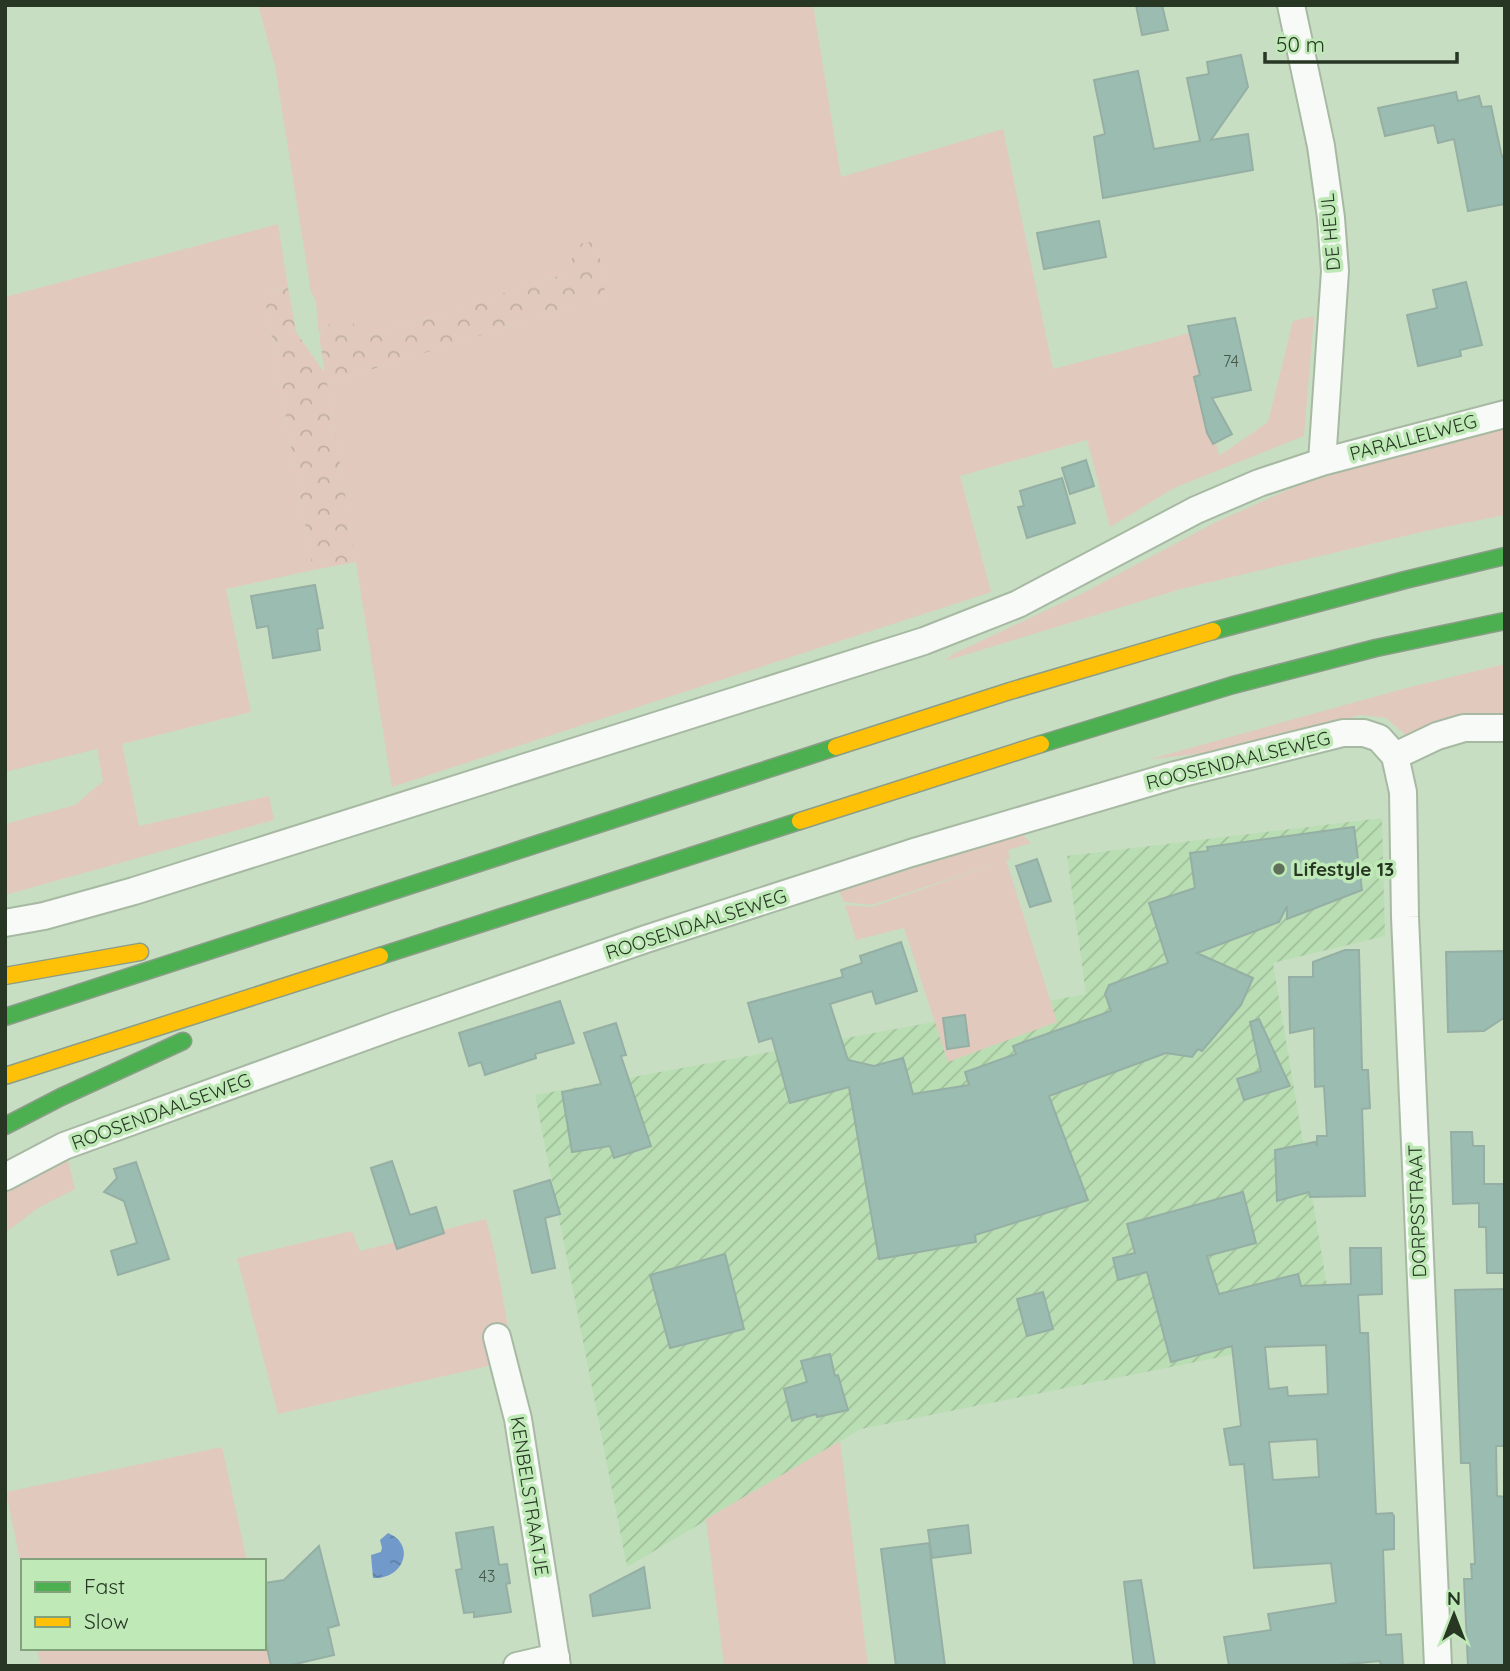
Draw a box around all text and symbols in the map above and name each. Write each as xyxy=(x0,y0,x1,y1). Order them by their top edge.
scale bar xyxy=(1265,21,1458,65)
text: 50 m xyxy=(1276,31,1325,57)
street label: DE HEUL xyxy=(1315,192,1345,272)
house number: 74 xyxy=(1223,351,1239,371)
street label: PARALLELWEG xyxy=(1347,408,1479,466)
street label: ROOSENDAALSEWEG xyxy=(1143,725,1333,795)
place label: Lifestyle 13 xyxy=(1293,857,1394,881)
marker: Lifestyle 13 xyxy=(1271,861,1287,877)
street label: ROOSENDAALSEWEG xyxy=(602,883,790,965)
street label: ROOSENDAALSEWEG xyxy=(68,1067,254,1155)
street label: DORPSSTRAAT xyxy=(1403,1144,1431,1278)
street label: KENBELSTRAATJE xyxy=(506,1415,554,1577)
legend xyxy=(21,1559,266,1650)
house number: 43 xyxy=(479,1566,495,1586)
text: Fast xyxy=(84,1573,125,1599)
north arrow xyxy=(1419,1580,1489,1650)
text: N xyxy=(1447,1586,1461,1610)
text: Slow xyxy=(84,1608,129,1634)

